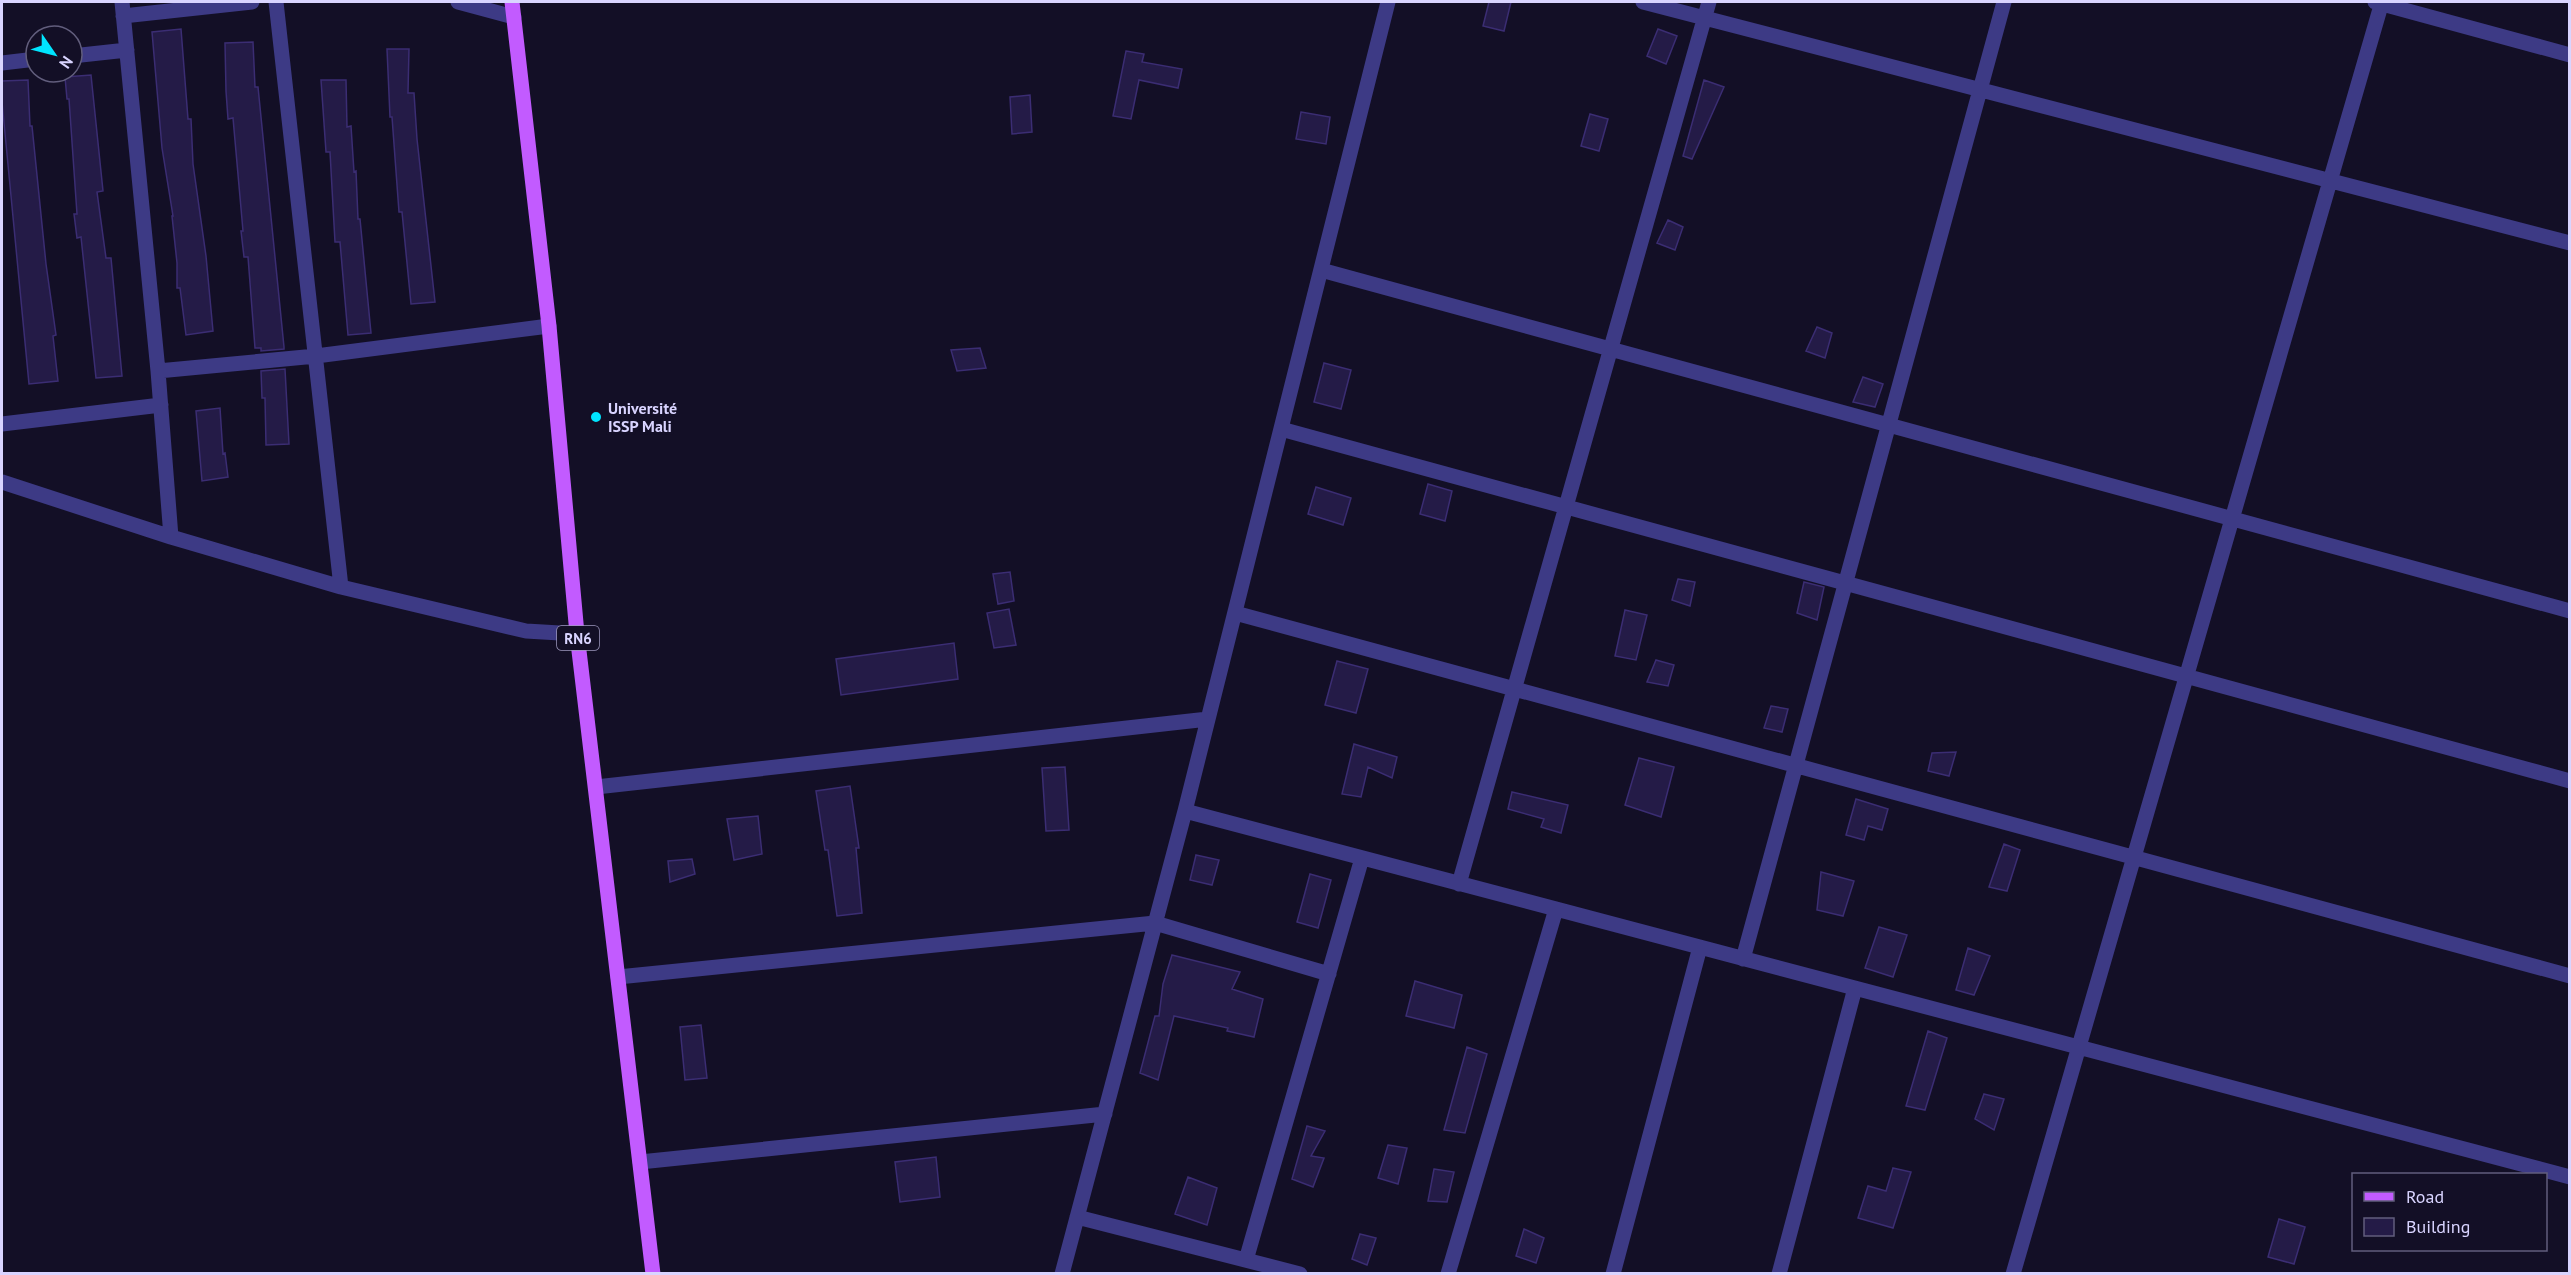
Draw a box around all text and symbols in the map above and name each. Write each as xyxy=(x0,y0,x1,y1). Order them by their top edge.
north arrow xyxy=(24,24,84,84)
text: N xyxy=(55,53,77,73)
place label: Université ISSP Mali xyxy=(608,398,677,436)
marker: Université ISSP Mali xyxy=(589,410,603,424)
road number: RN6 xyxy=(557,626,599,650)
legend xyxy=(2352,1173,2547,1251)
text: Road xyxy=(2406,1185,2444,1208)
text: Building xyxy=(2406,1215,2470,1238)

